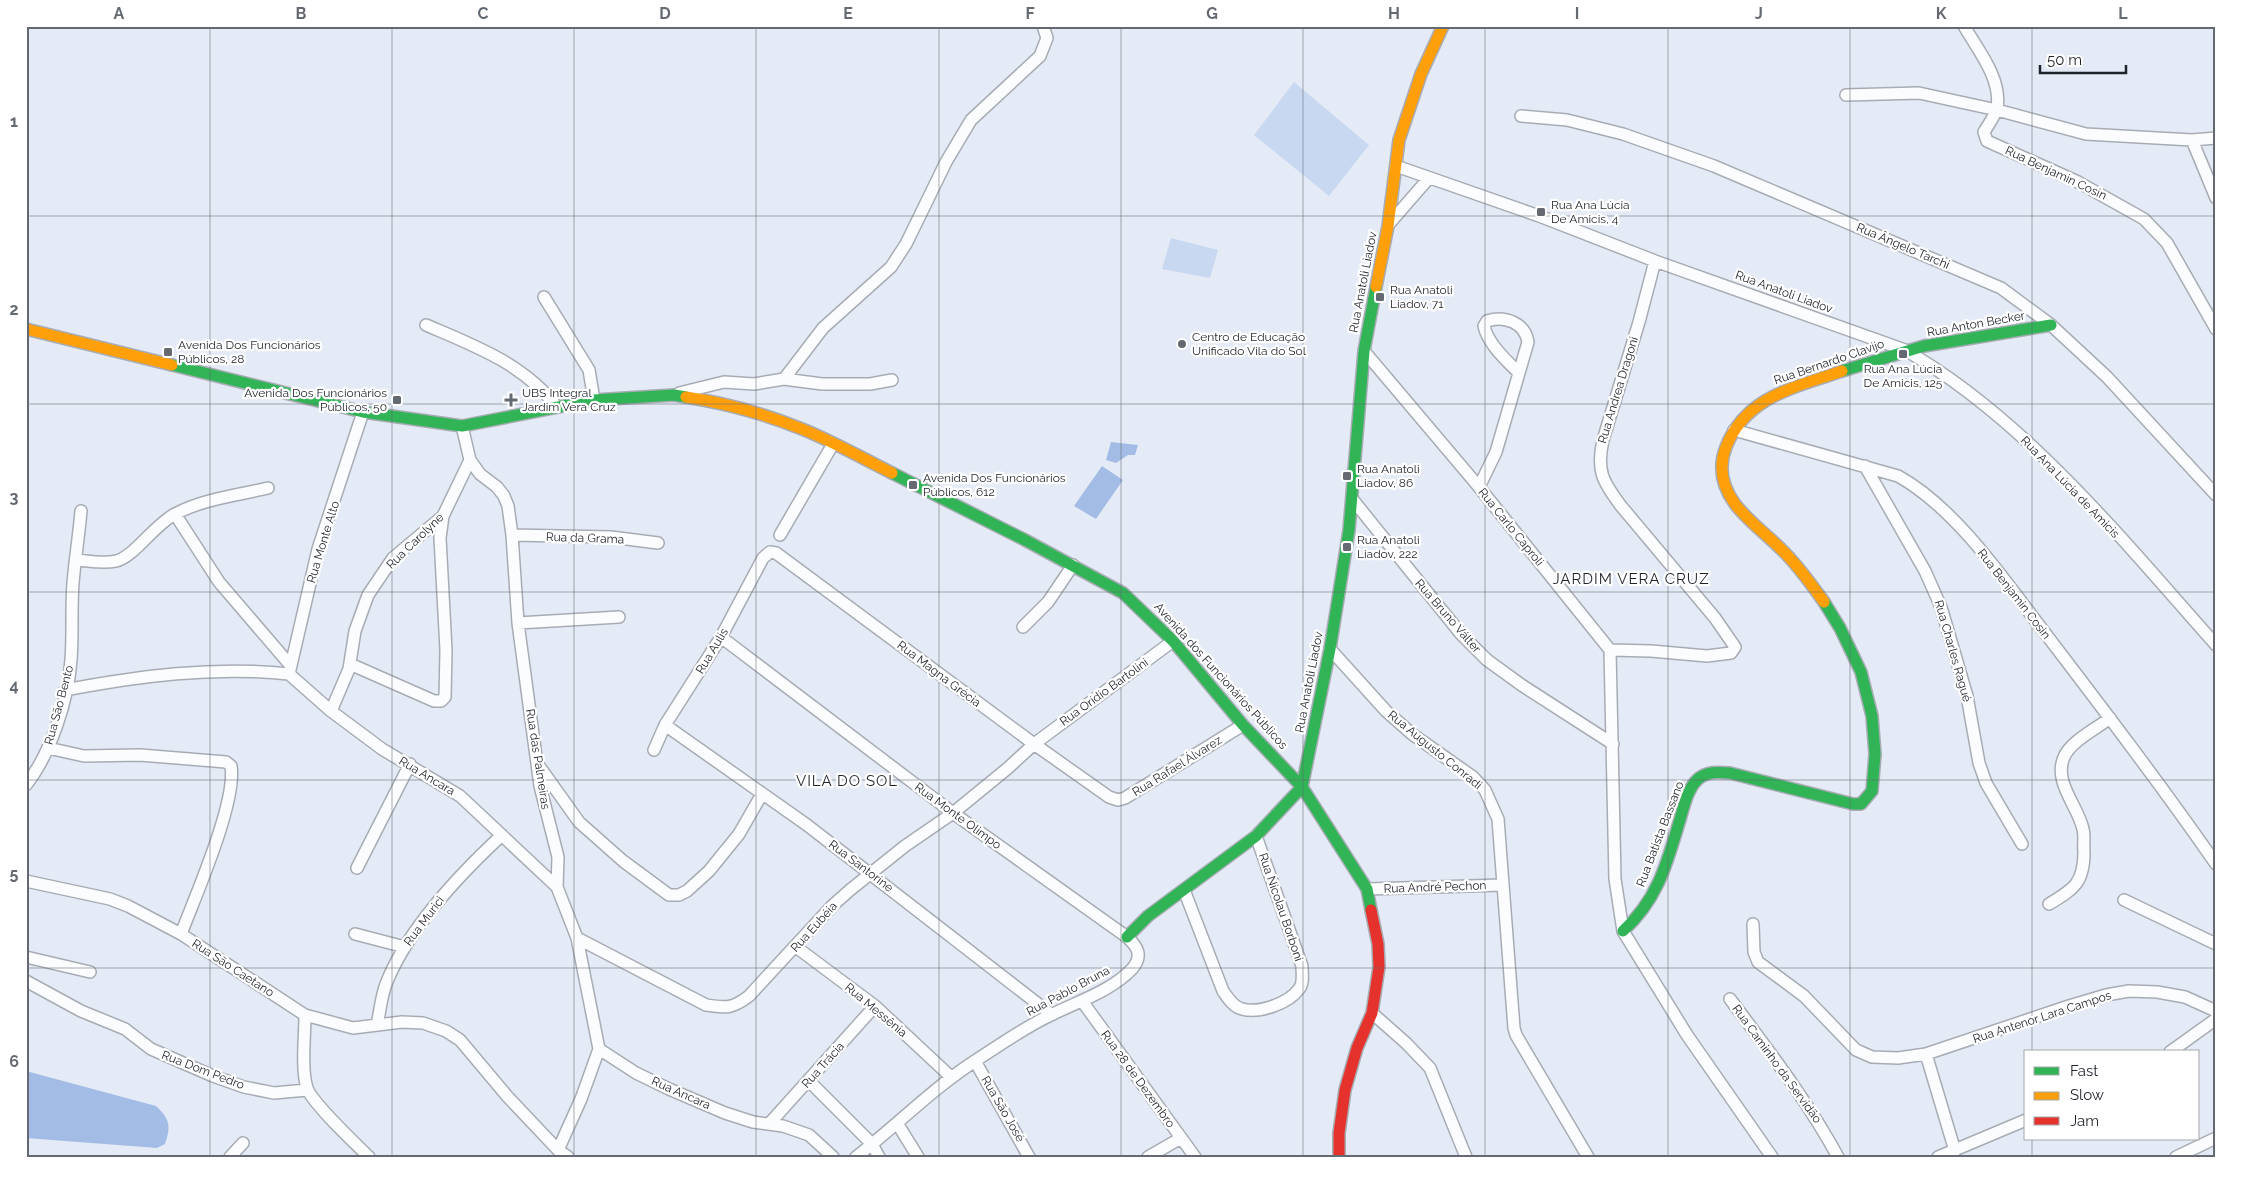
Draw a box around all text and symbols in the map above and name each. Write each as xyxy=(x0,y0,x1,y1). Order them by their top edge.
text: A xyxy=(114,4,125,23)
text: B xyxy=(296,4,307,23)
text: C xyxy=(478,4,489,23)
text: D xyxy=(659,4,671,23)
text: E xyxy=(843,4,853,23)
text: F xyxy=(1025,4,1035,23)
text: G xyxy=(1206,4,1218,23)
text: H xyxy=(1388,4,1400,23)
text: I xyxy=(1575,4,1579,23)
text: J xyxy=(1755,4,1763,23)
text: K xyxy=(1936,4,1947,23)
text: L xyxy=(2118,4,2128,23)
scale bar xyxy=(2040,42,2126,74)
text: 50 m xyxy=(2047,51,2082,69)
text: 1 xyxy=(10,112,18,131)
street label: Rua Benjamin Cosin xyxy=(2003,143,2109,203)
place label: Rua Ana Lúcia De Amicis, 4 xyxy=(1551,198,1630,226)
marker: Rua Ana Lúcia De Amicis, 4 xyxy=(1535,206,1547,218)
street label: Rua Ângelo Tarchi xyxy=(1854,220,1952,272)
street label: Rua Anatoli Liadov xyxy=(1346,230,1380,334)
street label: Rua Anatoli Liadov xyxy=(1733,268,1835,316)
place label: Rua Anatoli Liadov, 71 xyxy=(1390,283,1453,311)
marker: Rua Anatoli Liadov, 71 xyxy=(1374,291,1386,303)
text: 2 xyxy=(9,300,19,319)
street label: Rua Anton Becker xyxy=(1926,308,2027,340)
place label: Centro de Educação Unificado Vila do Sol xyxy=(1192,330,1307,358)
street label: Rua Andrea Dragoni xyxy=(1595,335,1641,445)
street label: Rua Bernardo Clavijo xyxy=(1772,337,1886,387)
place label: Avenida Dos Funcionários Públicos, 28 xyxy=(178,338,321,366)
marker: Centro de Educação Unificado Vila do Sol xyxy=(1176,338,1188,350)
marker: Avenida Dos Funcionários Públicos, 28 xyxy=(162,346,174,358)
marker: Rua Ana Lúcia De Amicis, 125 xyxy=(1897,348,1909,360)
place label: Rua Ana Lúcia De Amicis, 125 xyxy=(1864,362,1943,390)
place label: Avenida Dos Funcionários Públicos, 50 xyxy=(244,386,387,414)
place label: UBS Integral Jardim Vera Cruz xyxy=(522,386,616,414)
marker: UBS Integral Jardim Vera Cruz xyxy=(504,393,518,407)
marker: Avenida Dos Funcionários Públicos, 50 xyxy=(391,394,403,406)
street label: Rua Ana Lúcia de Amicis xyxy=(2018,433,2122,541)
place label: Rua Anatoli Liadov, 86 xyxy=(1357,462,1420,490)
marker: Rua Anatoli Liadov, 86 xyxy=(1341,470,1353,482)
place label: Avenida Dos Funcionários Públicos, 612 xyxy=(923,471,1066,499)
marker: Avenida Dos Funcionários Públicos, 612 xyxy=(907,479,919,491)
street label: Rua Carlo Caproli xyxy=(1475,485,1547,569)
text: 3 xyxy=(10,488,19,507)
street label: Rua Monte Alto xyxy=(304,499,342,585)
street label: Rua Carolyne xyxy=(384,510,446,572)
street label: Rua da Grama xyxy=(546,530,624,546)
place label: Rua Anatoli Liadov, 222 xyxy=(1357,533,1420,561)
marker: Rua Anatoli Liadov, 222 xyxy=(1341,541,1353,553)
street label: Rua Benjamin Cosin xyxy=(1975,546,2053,642)
district label: JARDIM VERA CRUZ xyxy=(1552,570,1710,588)
street label: Rua Bruno Válter xyxy=(1412,576,1484,656)
street label: Rua Charles Ragué xyxy=(1932,598,1974,704)
street label: Avenida dos Funcionários Públicos xyxy=(1152,600,1291,752)
street label: Rua Aulis xyxy=(693,625,731,676)
street label: Rua Anatoli Liadov xyxy=(1292,630,1326,734)
street label: Rua Magna Grécia xyxy=(894,638,984,710)
street label: Rua Orídio Bartolini xyxy=(1057,655,1151,729)
street label: Rua São Bento xyxy=(42,664,76,746)
text: 4 xyxy=(9,676,19,695)
street label: Rua das Palmeiras xyxy=(523,708,553,811)
street label: Rua Augusto Conradi xyxy=(1385,708,1485,792)
street label: Rua Rafael Álvarez xyxy=(1130,733,1224,799)
street label: Rua Ancara xyxy=(396,754,458,798)
district label: VILA DO SOL xyxy=(796,772,898,790)
street label: Rua Batista Bassano xyxy=(1633,779,1687,889)
street label: Rua Monte Olimpo xyxy=(912,780,1004,852)
street label: Rua Santorine xyxy=(826,837,896,895)
street label: Rua Nicolau Borboni xyxy=(1256,851,1306,963)
text: 5 xyxy=(10,864,19,883)
street label: Rua André Pechon xyxy=(1383,878,1487,896)
street label: Rua Murici xyxy=(401,894,447,948)
street label: Rua Eubéia xyxy=(788,899,840,955)
street label: Rua São Caetano xyxy=(189,936,277,1000)
street label: Rua Pablo Bruna xyxy=(1024,963,1112,1019)
street label: Rua Messênia xyxy=(842,980,910,1040)
street label: Rua Antenor Lara Campos xyxy=(1971,988,2113,1046)
street label: Rua Caminho da Servidão xyxy=(1729,1002,1825,1126)
street label: Rua 28 de Dezembro xyxy=(1098,1028,1178,1130)
street label: Rua Trácia xyxy=(799,1039,847,1091)
street label: Rua Dom Pedro xyxy=(160,1048,246,1092)
legend xyxy=(2024,1050,2200,1140)
text: 6 xyxy=(9,1052,19,1071)
text: Fast xyxy=(2070,1062,2098,1080)
street label: Rua Ancara xyxy=(649,1074,713,1112)
street label: Rua São José xyxy=(978,1074,1028,1144)
text: Slow xyxy=(2070,1086,2104,1104)
text: Jam xyxy=(2070,1112,2099,1130)

